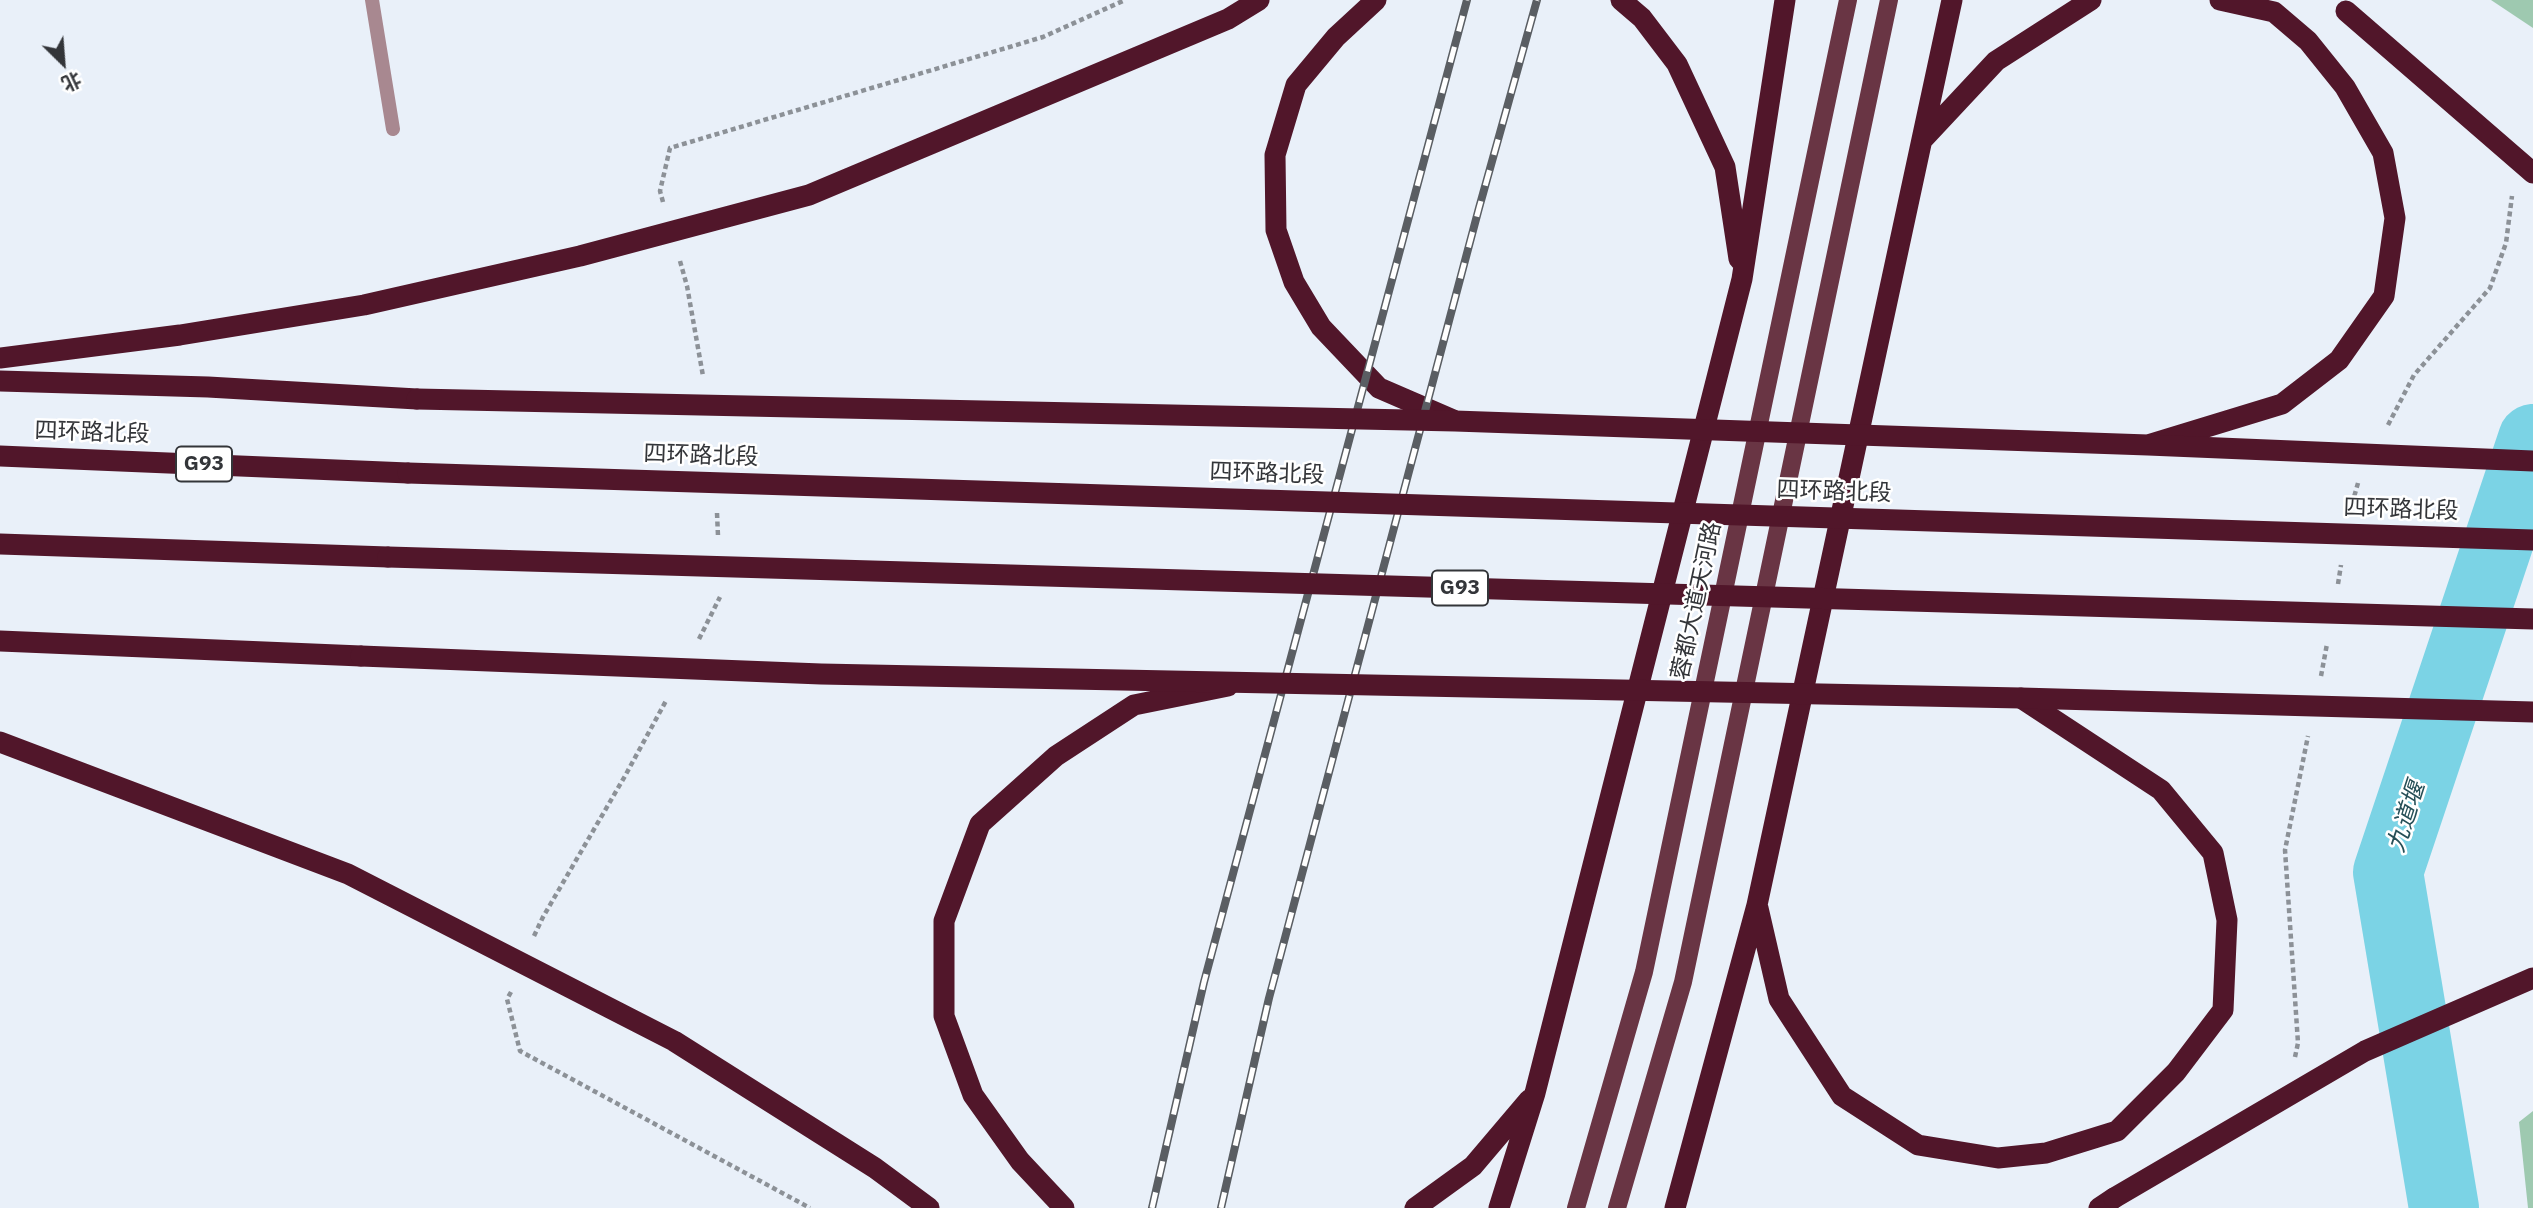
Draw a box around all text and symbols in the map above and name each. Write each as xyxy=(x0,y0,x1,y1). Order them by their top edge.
north arrow xyxy=(28,28,98,98)
text: 北 xyxy=(58,67,86,97)
street label: 四环路北段 xyxy=(34,417,150,449)
street label: 四环路北段 xyxy=(643,440,759,472)
road number: G93 xyxy=(176,447,232,482)
street label: 四环路北段 xyxy=(1209,458,1325,490)
street label: 四环路北段 xyxy=(1776,476,1892,508)
street label: 四环路北段 xyxy=(2343,494,2459,526)
street label: 蓉都大道天河路 xyxy=(1667,519,1727,683)
road number: G93 xyxy=(1432,570,1488,606)
water label: 九道堰 xyxy=(2382,778,2432,856)

